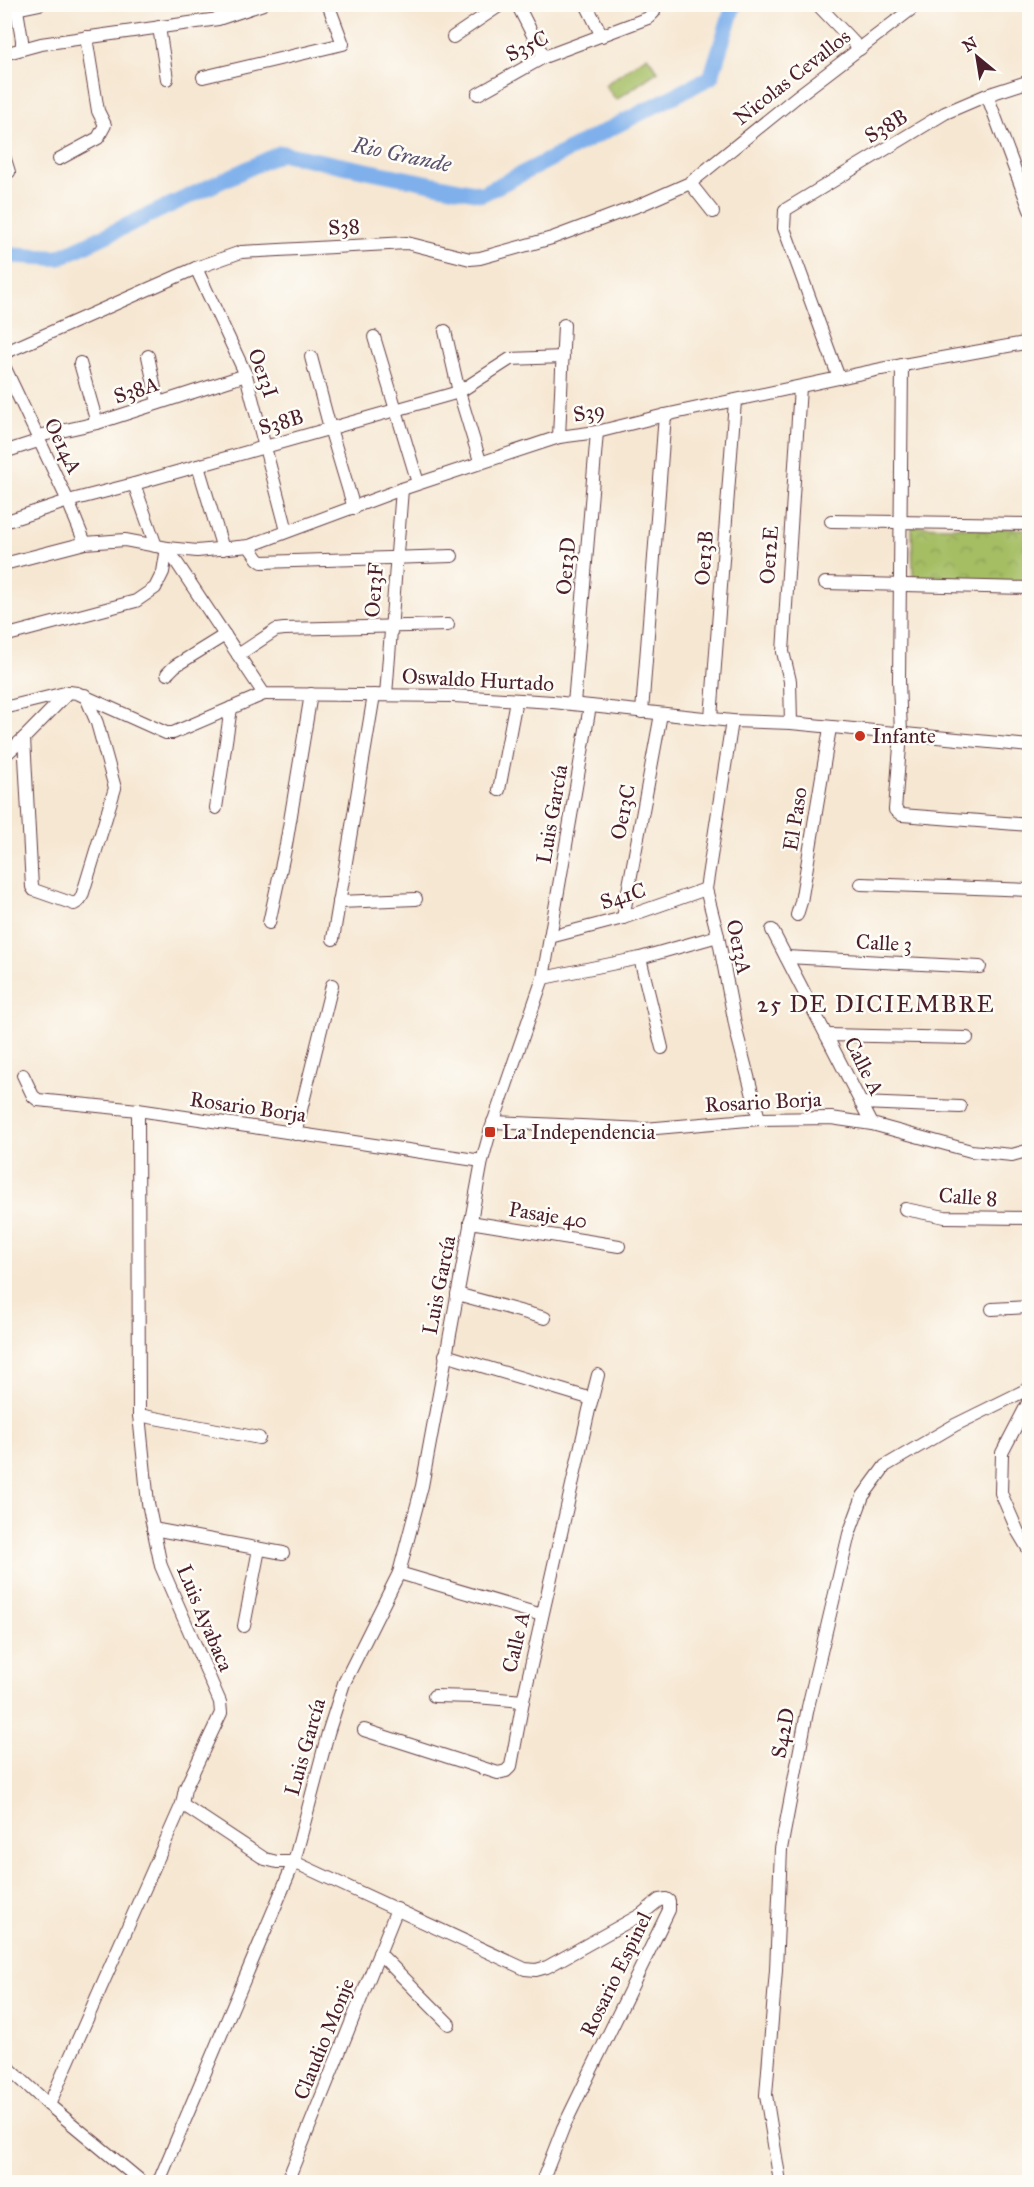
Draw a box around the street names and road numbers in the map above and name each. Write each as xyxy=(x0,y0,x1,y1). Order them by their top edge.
street label: Nicolas Cevallos xyxy=(728,23,856,131)
street label: S35C xyxy=(501,25,553,67)
street label: S38B xyxy=(860,103,912,149)
street label: S38 xyxy=(328,213,360,241)
street label: Oe13I xyxy=(242,345,284,401)
street label: S38A xyxy=(110,371,162,409)
street label: S39 xyxy=(571,396,607,428)
street label: S38B xyxy=(256,403,306,441)
street label: Oe14A xyxy=(38,414,88,478)
street label: Oe12E xyxy=(754,525,784,585)
street label: Oe13B xyxy=(689,529,719,587)
street label: Oe13D xyxy=(551,536,581,596)
street label: Oe13F xyxy=(359,561,389,618)
street label: Oswaldo Hurtado xyxy=(401,663,555,697)
street label: Luis García xyxy=(531,762,574,866)
street label: Oe13C xyxy=(605,782,641,842)
street label: El Paso xyxy=(777,785,813,853)
street label: S41C xyxy=(597,877,649,915)
street label: Oe13A xyxy=(721,917,757,977)
street label: Calle 3 xyxy=(855,929,913,957)
street label: Calle A xyxy=(838,1033,890,1099)
street label: Rosario Borja xyxy=(188,1086,308,1128)
street label: Rosario Borja xyxy=(704,1086,822,1118)
street label: Calle 8 xyxy=(938,1182,998,1212)
street label: Pasaje 40 xyxy=(507,1196,589,1234)
street label: Luis García xyxy=(417,1233,461,1337)
street label: Luis Ayabaca xyxy=(171,1561,239,1675)
street label: Calle A xyxy=(496,1609,536,1675)
street label: Luis García xyxy=(279,1695,331,1799)
street label: S42D xyxy=(765,1706,801,1760)
street label: Rosario Espinel xyxy=(575,1907,658,2041)
street label: Claudio Monje xyxy=(288,1974,360,2104)

